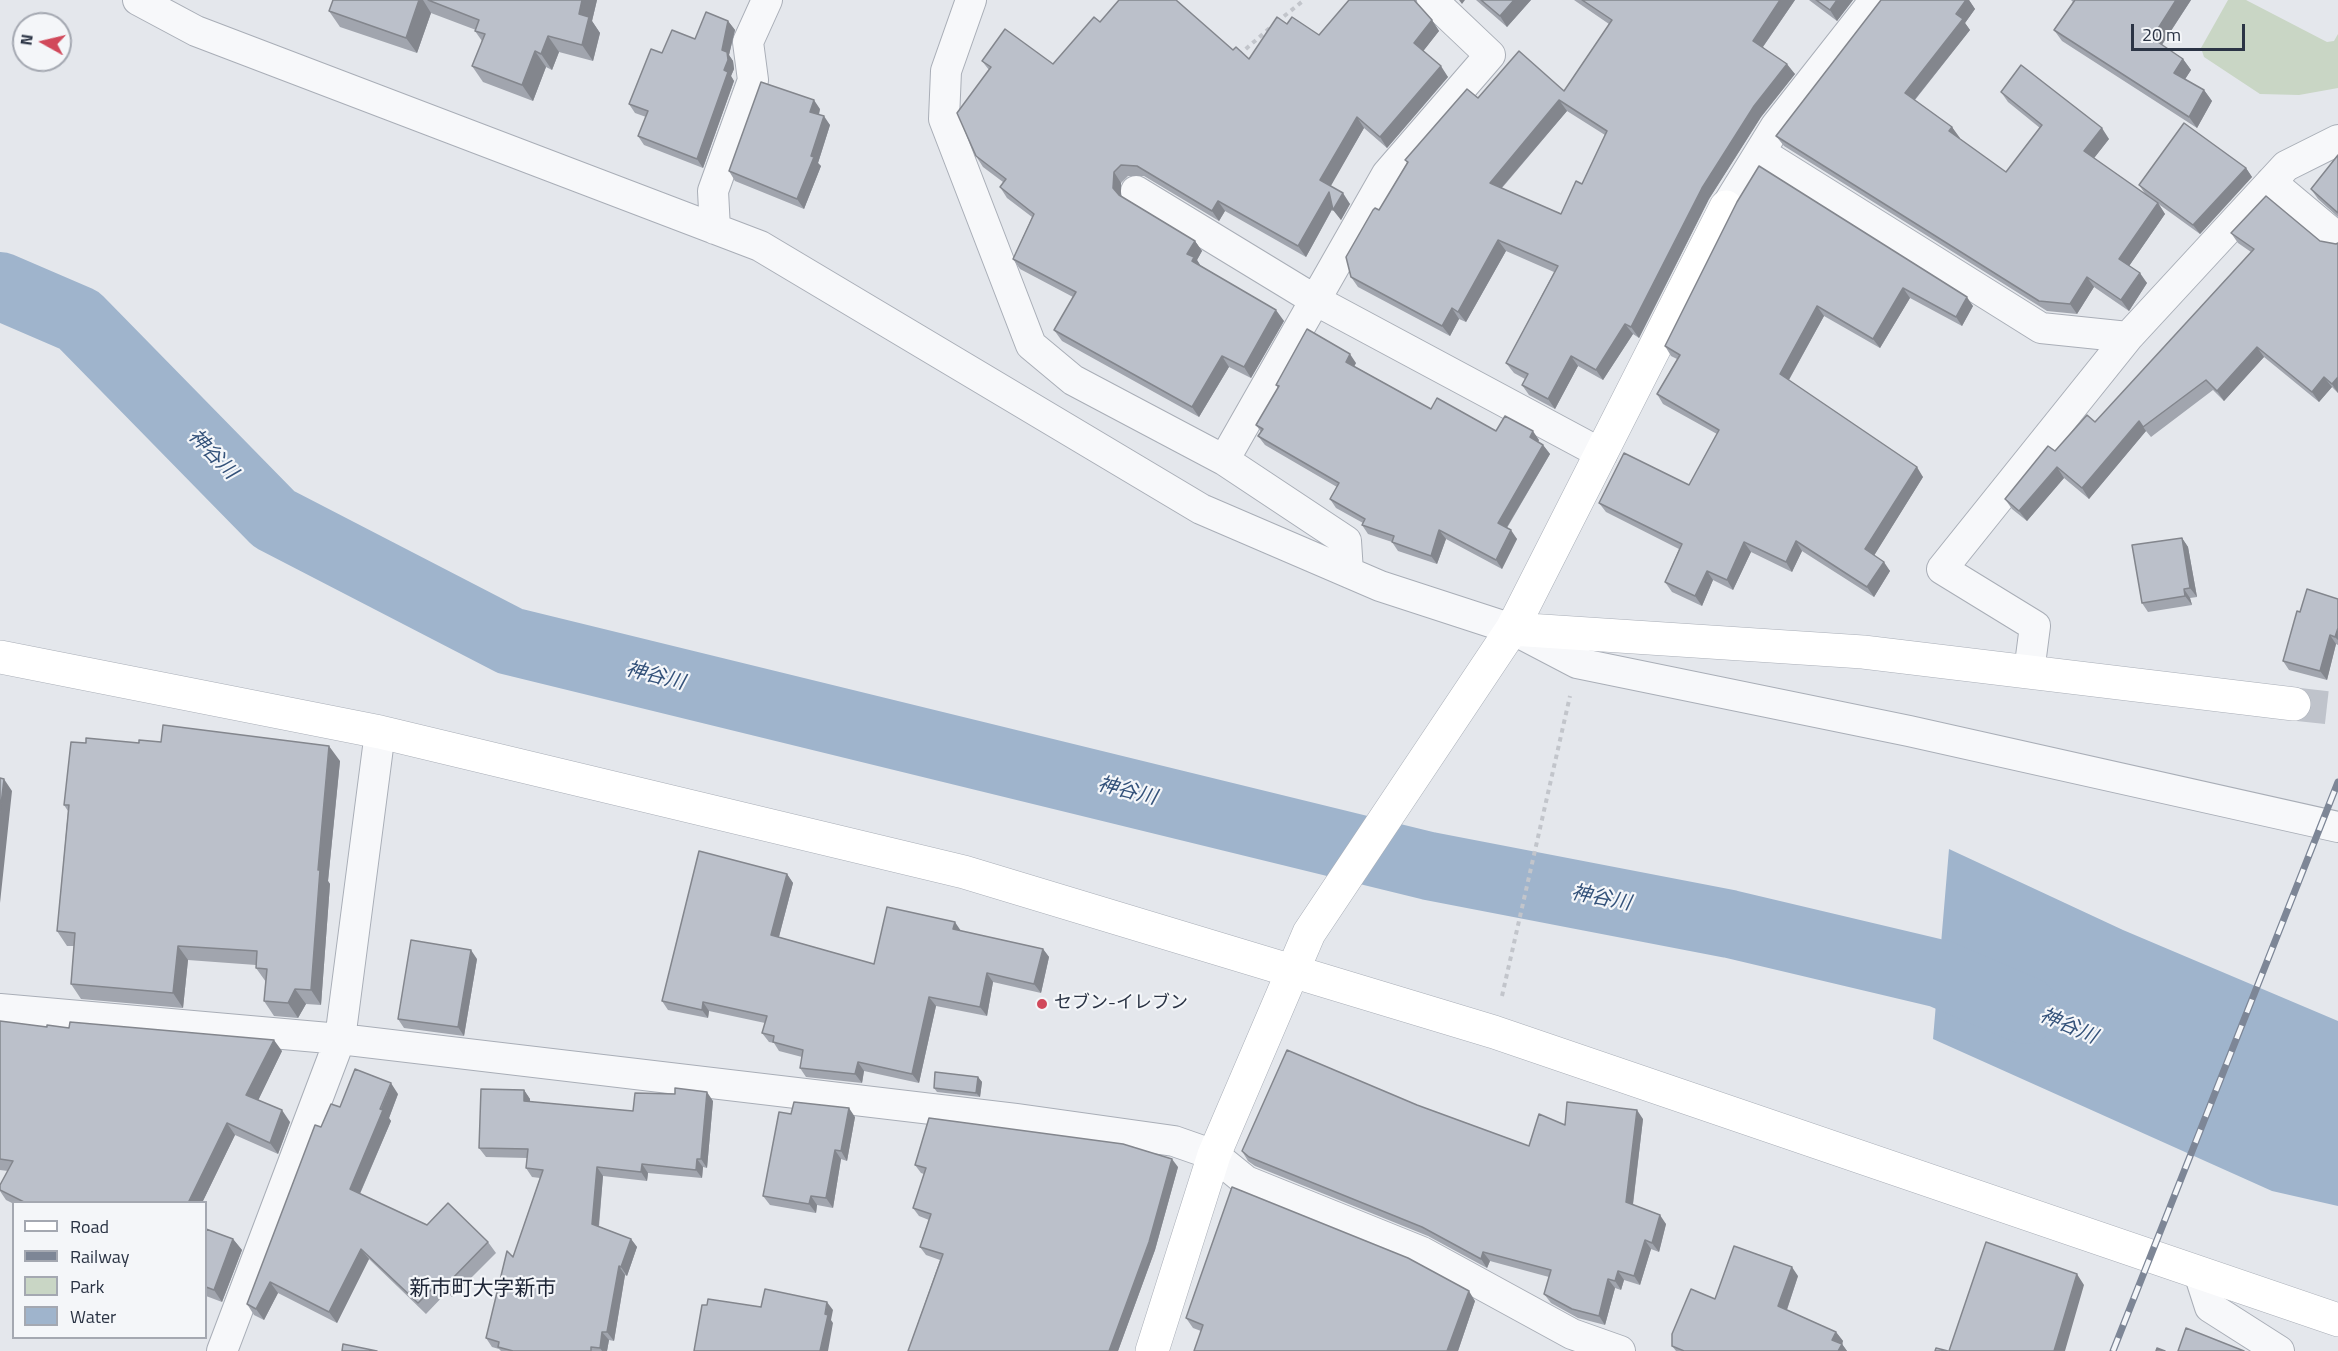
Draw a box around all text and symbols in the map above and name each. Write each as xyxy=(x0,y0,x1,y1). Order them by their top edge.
north arrow xyxy=(12,12,72,72)
scale bar xyxy=(2134,12,2248,50)
text: 20 m xyxy=(2142,21,2181,48)
text: N xyxy=(14,33,39,47)
water label: 神谷川 xyxy=(183,425,241,485)
water label: 神谷川 xyxy=(623,658,687,696)
water label: 神谷川 xyxy=(1095,773,1159,811)
water label: 神谷川 xyxy=(1569,881,1633,917)
place label: セブン-イレブン xyxy=(1054,993,1188,1015)
marker: セブン-イレブン xyxy=(1035,997,1049,1011)
water label: 神谷川 xyxy=(2036,1004,2100,1050)
legend xyxy=(12,1201,207,1339)
text: Road xyxy=(70,1213,109,1240)
text: Railway xyxy=(70,1243,129,1270)
text: Park xyxy=(70,1273,104,1300)
district label: 新市町大字新市 xyxy=(410,1277,556,1303)
text: Water xyxy=(70,1303,116,1330)

